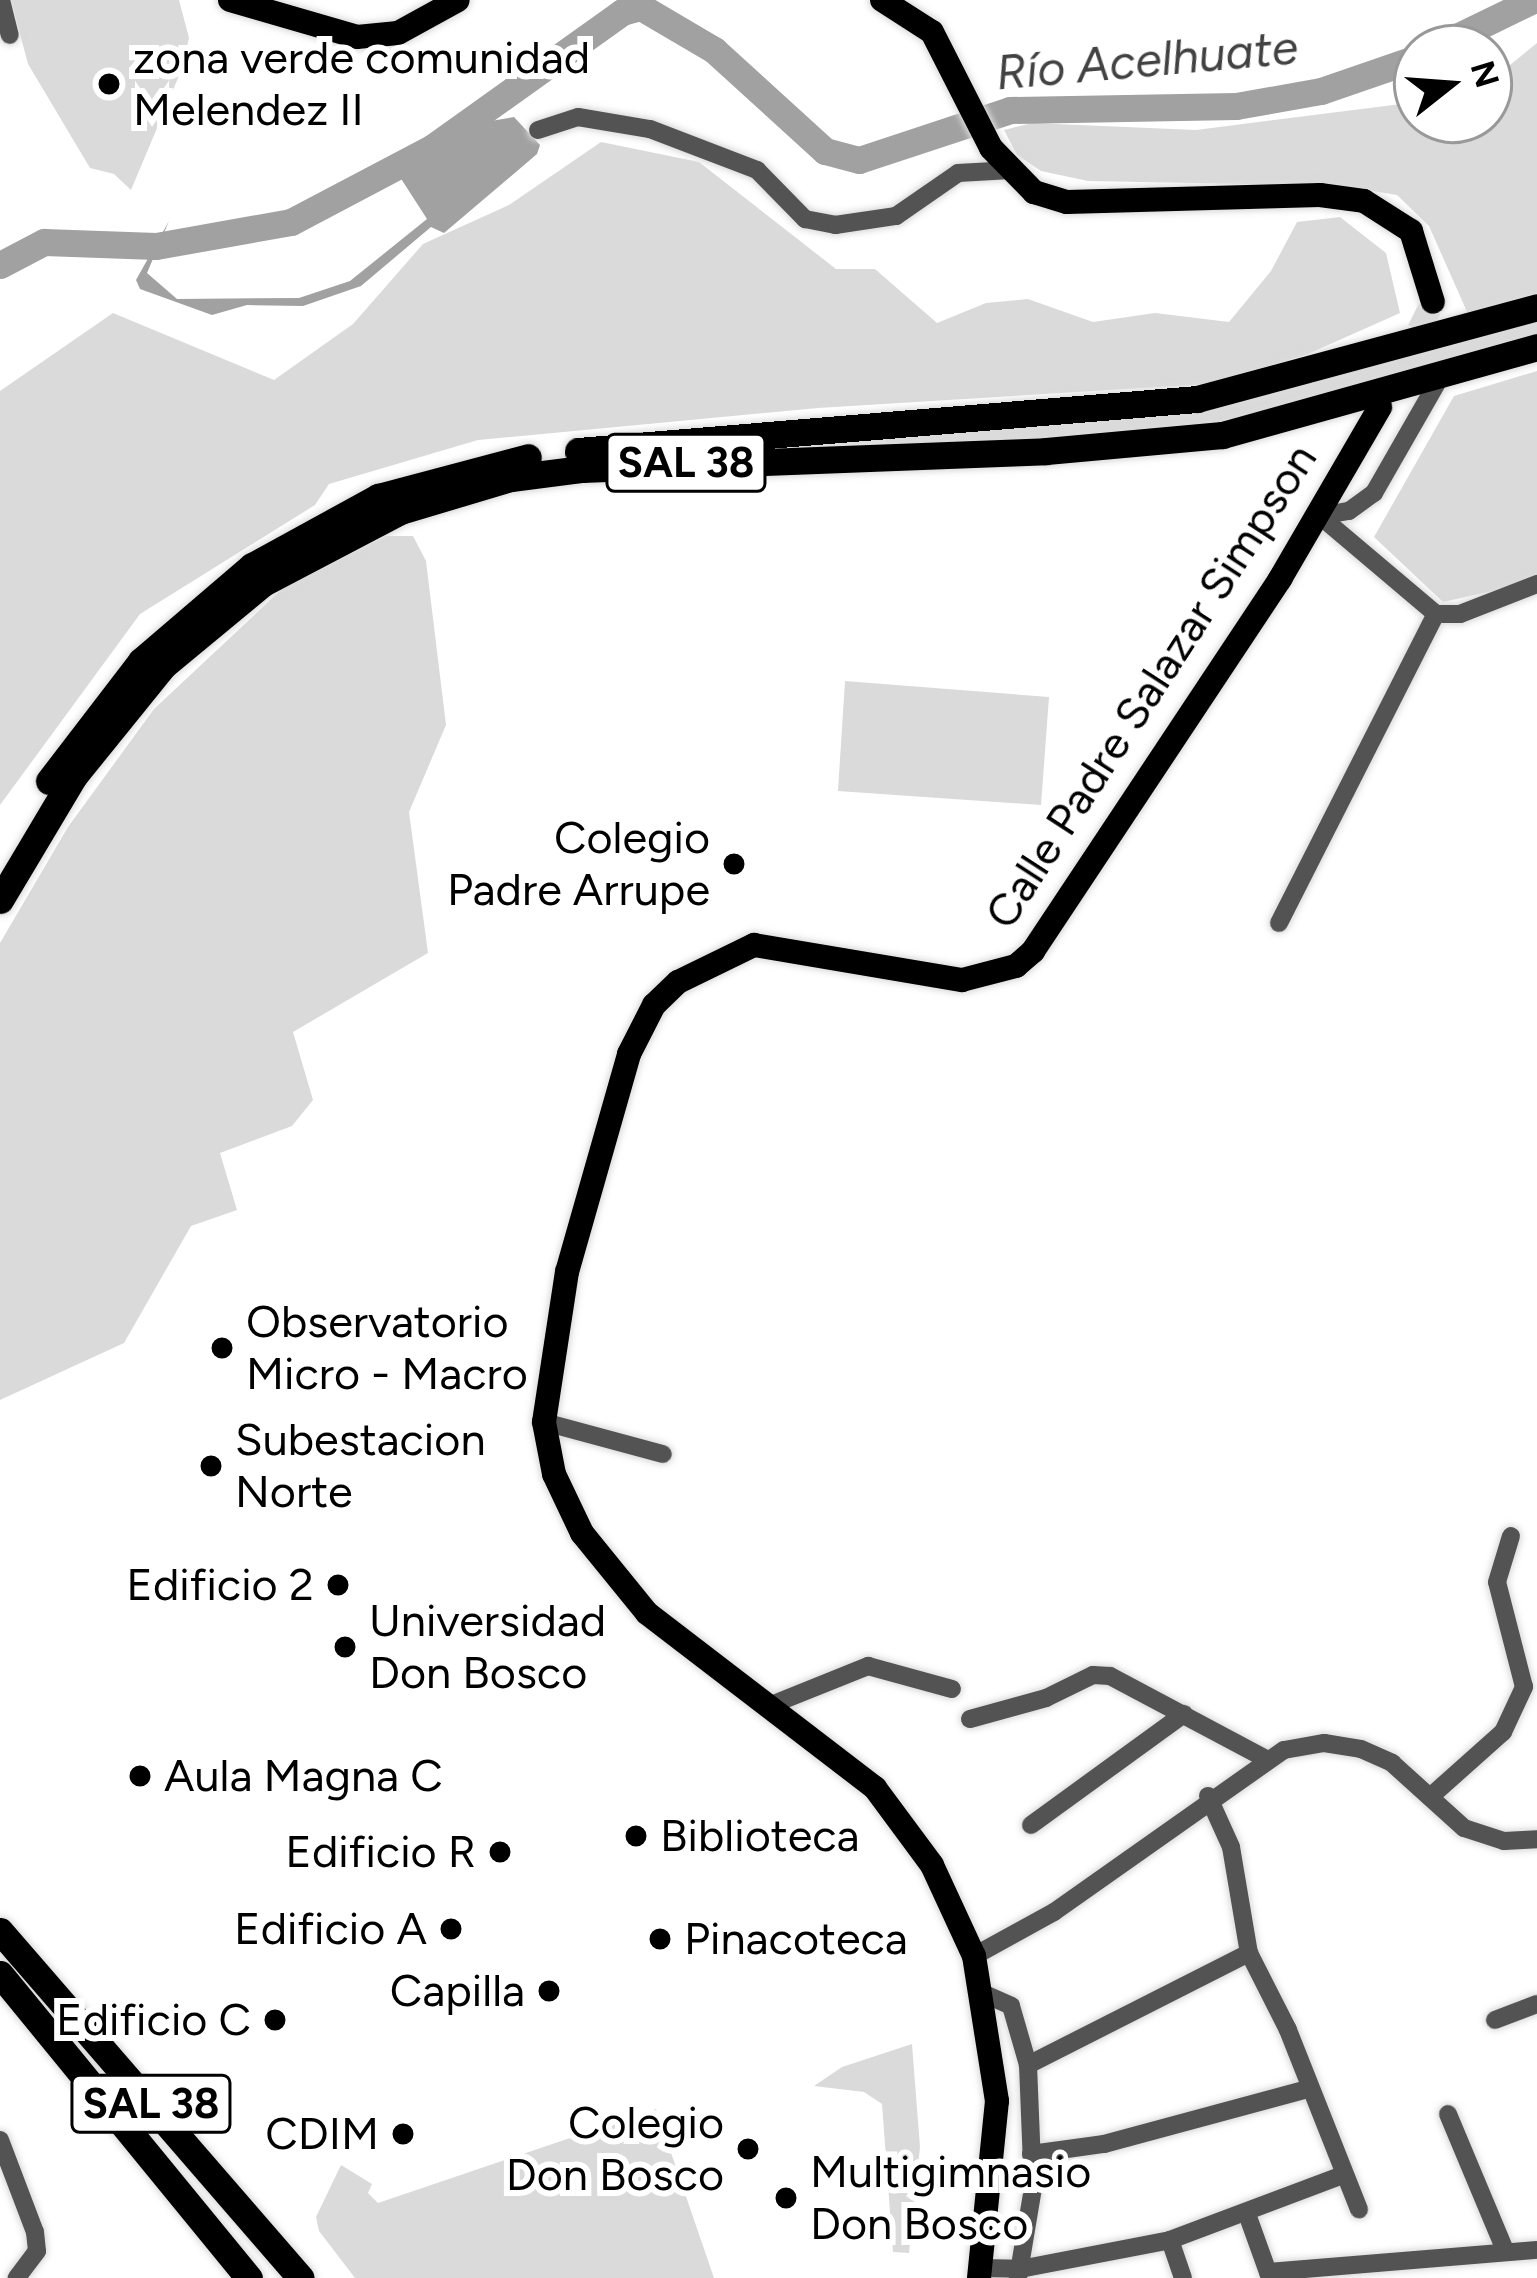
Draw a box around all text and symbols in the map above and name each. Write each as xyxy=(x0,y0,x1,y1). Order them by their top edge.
water label: Río Acelhuate xyxy=(994,18,1300,102)
north arrow xyxy=(1393,24,1513,144)
place label: zona verde comunidad Melendez II xyxy=(133,31,590,137)
text: N xyxy=(1463,56,1507,92)
marker: zona verde comunidad Melendez II xyxy=(96,71,122,97)
road number: SAL 38 xyxy=(605,427,767,499)
street label: Calle Padre Salazar Simpson xyxy=(974,434,1328,938)
place label: Colegio Padre Arrupe xyxy=(447,811,710,917)
marker: Colegio Padre Arrupe xyxy=(721,851,747,877)
place label: Observatorio Micro - Macro xyxy=(246,1295,528,1401)
marker: Observatorio Micro - Macro xyxy=(209,1335,235,1361)
place label: Subestacion Norte xyxy=(235,1413,485,1519)
marker: Subestacion Norte xyxy=(198,1453,224,1479)
place label: Edificio 2 xyxy=(126,1558,314,1612)
marker: Edificio 2 xyxy=(325,1572,351,1598)
place label: Universidad Don Bosco xyxy=(369,1594,606,1700)
marker: Universidad Don Bosco xyxy=(332,1634,358,1660)
place label: Aula Magna C xyxy=(164,1749,443,1803)
marker: Aula Magna C xyxy=(127,1763,153,1789)
place label: Biblioteca xyxy=(660,1809,860,1863)
marker: Biblioteca xyxy=(623,1823,649,1849)
place label: Edificio R xyxy=(285,1825,476,1879)
marker: Edificio R xyxy=(487,1839,513,1865)
place label: Edificio A xyxy=(234,1902,427,1956)
place label: Pinacoteca xyxy=(684,1912,908,1966)
marker: Edificio A xyxy=(438,1916,464,1942)
marker: Pinacoteca xyxy=(647,1926,673,1952)
place label: Capilla xyxy=(390,1964,525,2018)
marker: Capilla xyxy=(536,1978,562,2004)
place label: Edificio C xyxy=(56,1993,251,2047)
marker: Edificio C xyxy=(262,2007,288,2033)
road number: SAL 38 xyxy=(70,2068,232,2140)
place label: Colegio Don Bosco xyxy=(506,2096,724,2202)
place label: CDIM xyxy=(265,2107,379,2161)
marker: CDIM xyxy=(390,2121,416,2147)
marker: Colegio Don Bosco xyxy=(735,2136,761,2162)
place label: Multigimnasio Don Bosco xyxy=(810,2145,1091,2251)
marker: Multigimnasio Don Bosco xyxy=(773,2185,799,2211)

